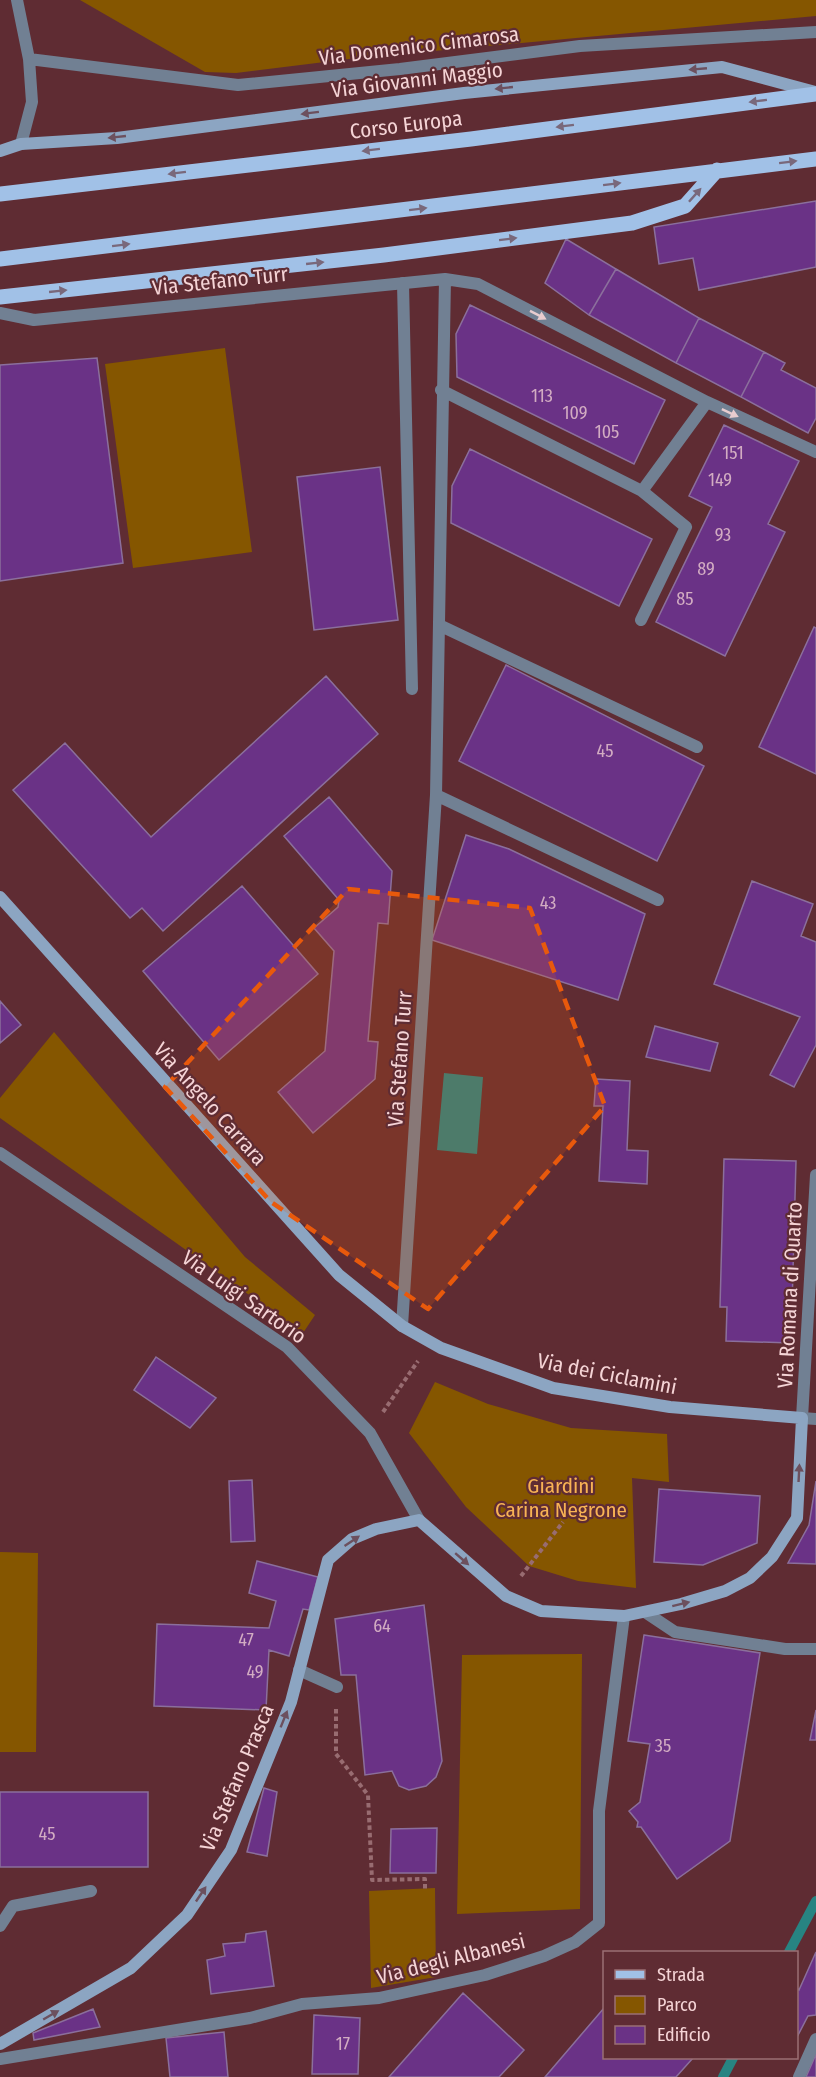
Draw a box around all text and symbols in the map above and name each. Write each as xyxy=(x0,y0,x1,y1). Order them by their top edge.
street label: Via Domenico Cimarosa xyxy=(318,21,520,71)
street label: Via Giovanni Maggio xyxy=(330,57,504,103)
one-way arrow xyxy=(688,64,707,74)
one-way arrow xyxy=(494,84,513,93)
one-way arrow xyxy=(748,96,767,106)
street label: Corso Europa xyxy=(348,105,464,145)
one-way arrow xyxy=(301,108,320,117)
one-way arrow xyxy=(555,122,574,131)
one-way arrow xyxy=(107,133,126,142)
one-way arrow xyxy=(362,146,381,155)
one-way arrow xyxy=(778,157,797,167)
one-way arrow xyxy=(168,169,187,178)
one-way arrow xyxy=(602,179,621,189)
one-way arrow xyxy=(688,188,701,203)
one-way arrow xyxy=(409,204,428,213)
one-way arrow xyxy=(499,234,518,243)
one-way arrow xyxy=(111,240,130,250)
one-way arrow xyxy=(305,258,324,267)
street label: Via Stefano Turr xyxy=(151,261,290,301)
one-way arrow xyxy=(49,286,68,296)
one-way arrow xyxy=(529,310,546,319)
house number: 113 xyxy=(531,385,553,407)
house number: 109 xyxy=(562,402,588,424)
one-way arrow xyxy=(721,408,739,418)
house number: 105 xyxy=(595,421,619,443)
house number: 151 xyxy=(722,442,744,464)
house number: 149 xyxy=(708,469,732,491)
house number: 93 xyxy=(715,524,731,546)
house number: 89 xyxy=(697,558,715,580)
house number: 85 xyxy=(676,588,694,610)
house number: 45 xyxy=(597,740,613,762)
house number: 43 xyxy=(540,892,556,914)
street label: Via Stefano Turr xyxy=(382,989,418,1128)
street label: Via Angelo Carrara xyxy=(148,1037,272,1171)
street label: Via Romana di Quarto xyxy=(772,1201,808,1389)
street label: Via Luigi Sartorio xyxy=(177,1245,311,1349)
street label: Via dei Ciclamini xyxy=(535,1348,679,1400)
one-way arrow xyxy=(794,1464,803,1483)
park label: Giardini Carina Negrone xyxy=(495,1473,627,1523)
one-way arrow xyxy=(343,1535,359,1547)
one-way arrow xyxy=(455,1552,470,1566)
one-way arrow xyxy=(672,1598,691,1608)
house number: 64 xyxy=(373,1615,391,1637)
house number: 47 xyxy=(238,1629,254,1651)
house number: 49 xyxy=(246,1661,264,1683)
street label: Via Stefano Prasca xyxy=(194,1701,280,1855)
one-way arrow xyxy=(279,1709,289,1727)
house number: 35 xyxy=(655,1735,671,1757)
house number: 45 xyxy=(39,1823,55,1845)
one-way arrow xyxy=(195,1886,206,1902)
street label: Via degli Albanesi xyxy=(374,1928,528,1990)
legend xyxy=(603,1951,798,2059)
text: Strada xyxy=(657,1964,705,1986)
text: Parco xyxy=(657,1994,697,2016)
one-way arrow xyxy=(43,2009,59,2020)
text: Edificio xyxy=(657,2024,710,2046)
house number: 17 xyxy=(336,2033,350,2055)

